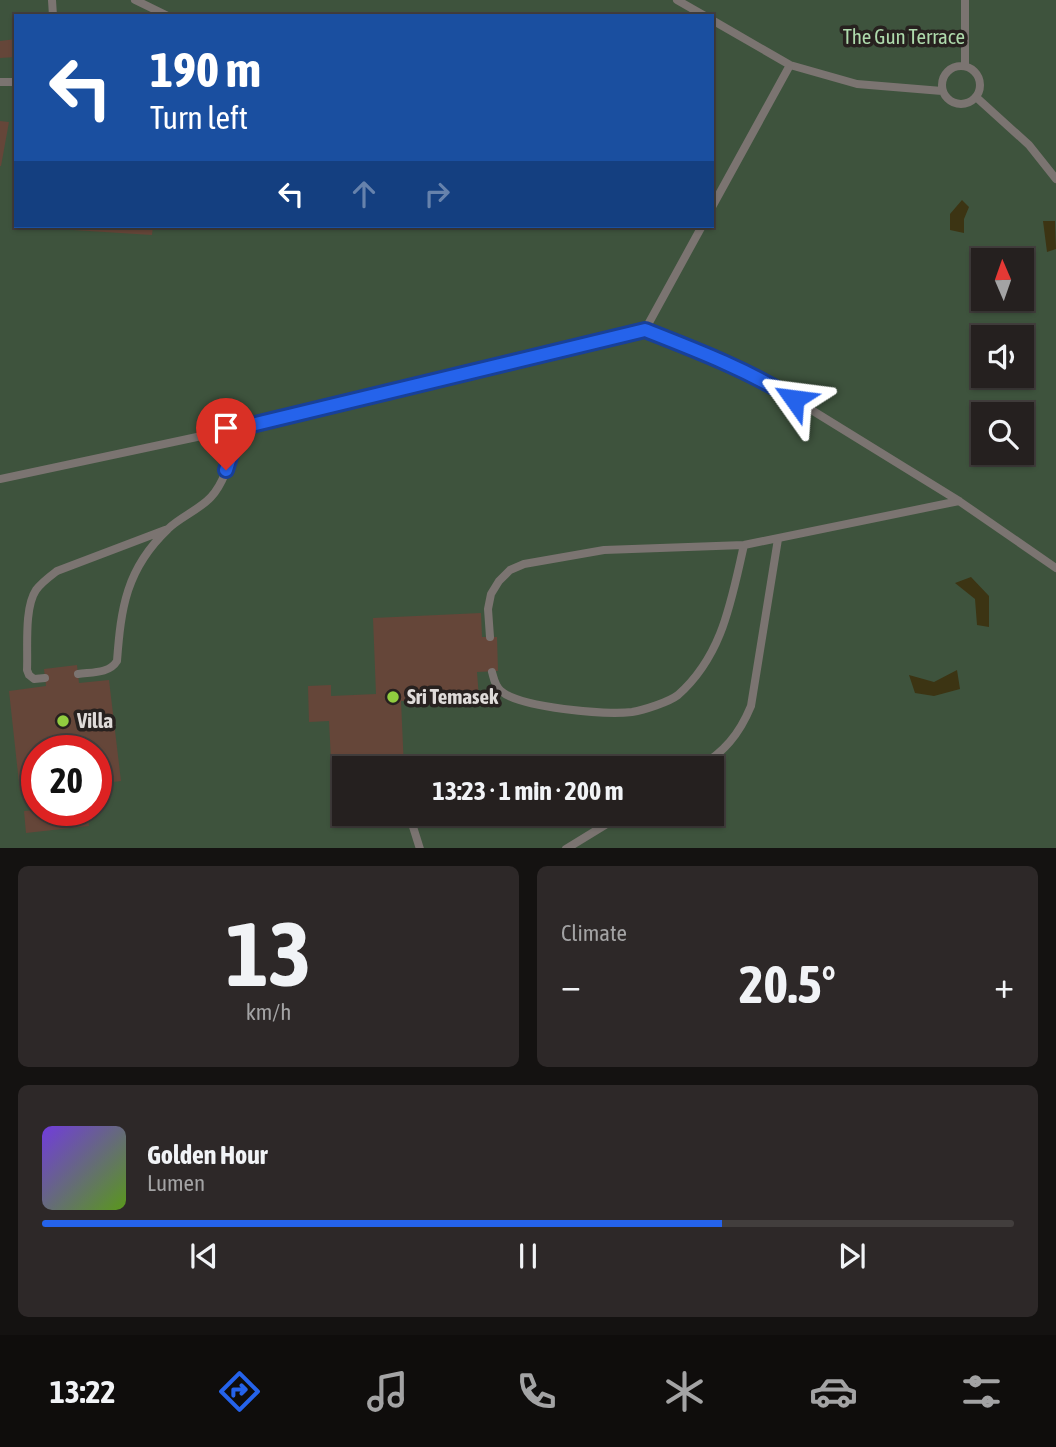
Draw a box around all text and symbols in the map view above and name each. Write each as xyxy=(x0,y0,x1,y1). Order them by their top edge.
park label: The Gun Terrace xyxy=(843,24,965,48)
text: 190 m xyxy=(150,41,261,97)
icon: left xyxy=(35,42,126,133)
text: Turn left xyxy=(150,99,248,136)
icon: left xyxy=(272,175,310,213)
icon: ahead xyxy=(345,175,383,213)
icon: right xyxy=(418,175,456,213)
north arrow xyxy=(971,248,1034,312)
map controls xyxy=(971,248,1034,465)
button: sound xyxy=(971,325,1034,388)
position arrow xyxy=(757,362,831,436)
pin xyxy=(196,398,256,470)
button: search xyxy=(971,402,1034,465)
icon: arrive xyxy=(207,409,245,447)
place label: Sri Temasek xyxy=(407,684,499,708)
marker: Sri Temasek xyxy=(385,689,401,705)
place label: Villa xyxy=(76,708,113,732)
marker: Villa xyxy=(55,713,71,729)
speed limit sign: 20 xyxy=(21,735,112,826)
text: 13:23 · 1 min · 200 m xyxy=(433,776,623,806)
text: 13 xyxy=(226,901,311,1005)
text: Climate xyxy=(561,920,627,946)
text: 20.5° xyxy=(739,954,836,1014)
text: − xyxy=(561,963,581,1006)
text: + xyxy=(994,963,1014,1006)
text: km/h xyxy=(246,999,291,1025)
text: Golden Hour xyxy=(147,1140,267,1170)
text: Lumen xyxy=(147,1170,205,1196)
icon: previous xyxy=(185,1237,223,1275)
icon: pause xyxy=(509,1237,547,1275)
icon: next xyxy=(833,1237,871,1275)
icon: directions xyxy=(215,1367,264,1416)
icon: music xyxy=(363,1367,412,1416)
icon: phone xyxy=(512,1367,561,1416)
icon: climate xyxy=(660,1367,709,1416)
icon: car xyxy=(809,1367,858,1416)
icon: filters xyxy=(957,1367,1006,1416)
text: 13:22 xyxy=(50,1373,116,1410)

